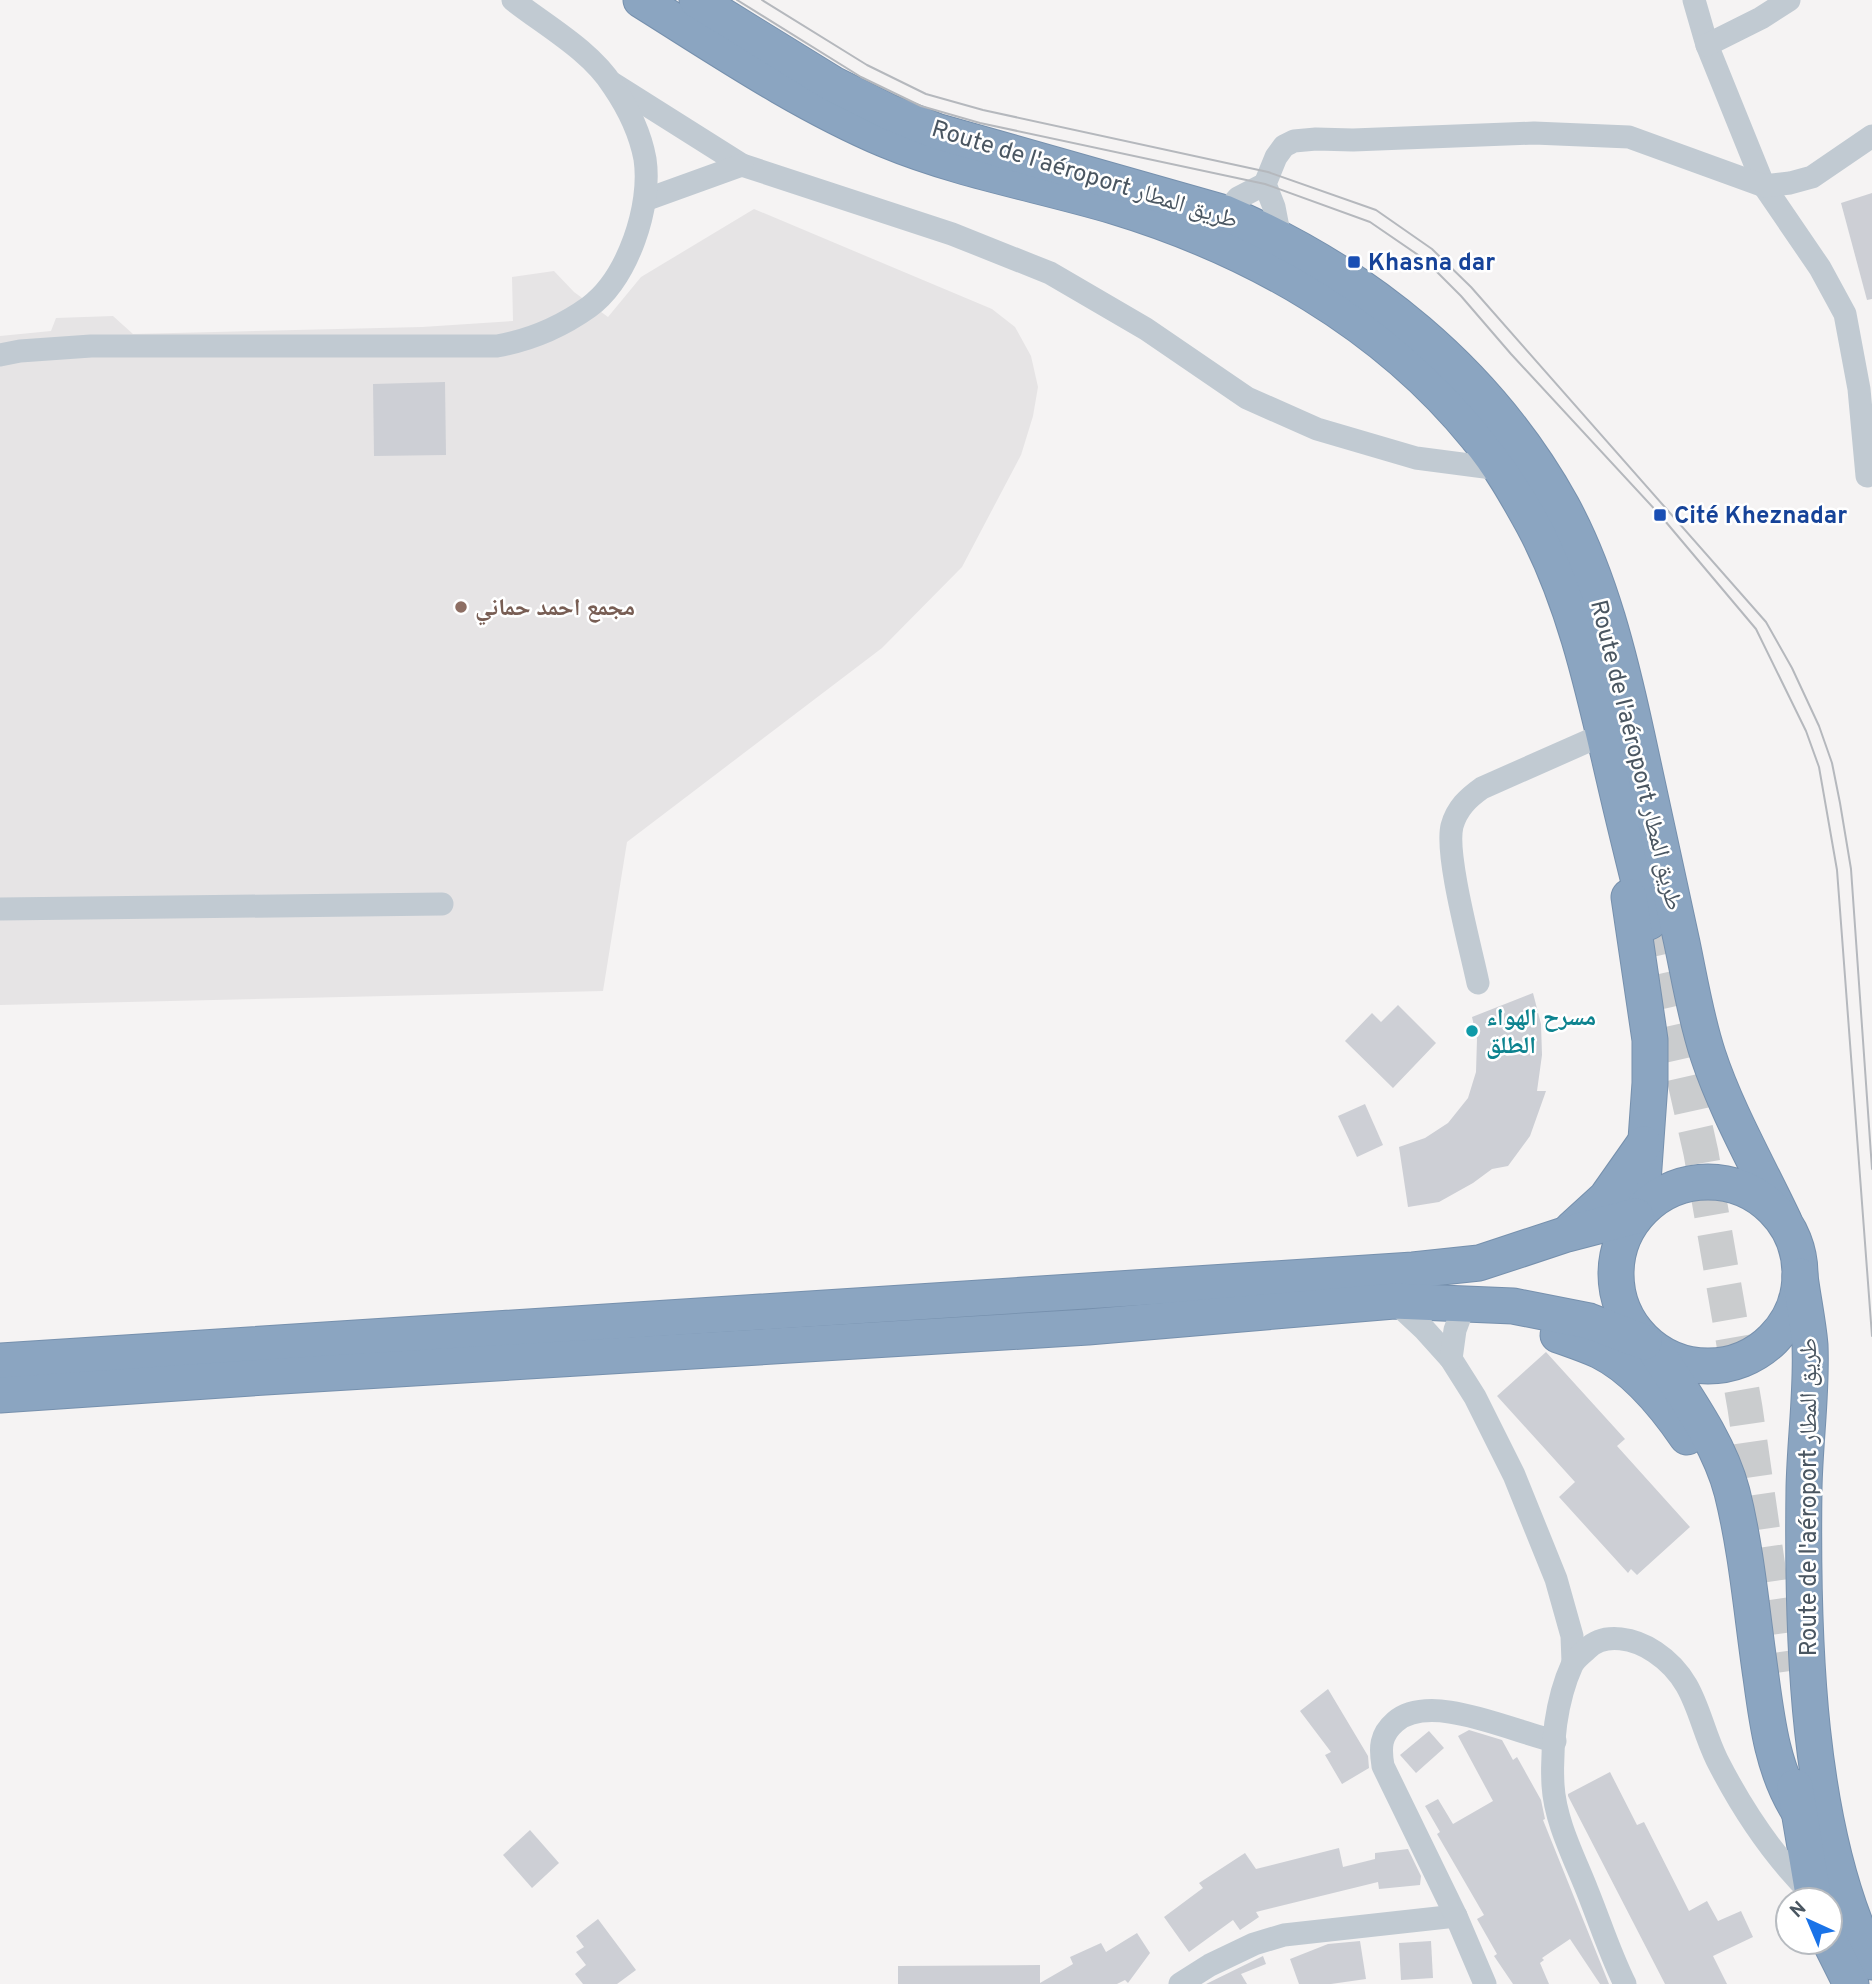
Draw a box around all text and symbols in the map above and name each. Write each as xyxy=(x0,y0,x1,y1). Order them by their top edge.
street label: Route de l'aéroport طريق المطار xyxy=(928,115,1241,237)
place label: Khasna dar xyxy=(1368,249,1495,279)
marker: Khasna dar xyxy=(1346,254,1362,270)
place label: Cité Kheznadar xyxy=(1674,502,1847,532)
marker: Cité Kheznadar xyxy=(1652,507,1668,523)
place label: مجمع احمد حماني xyxy=(475,594,635,626)
street label: Route de l'aéroport طريق المطار xyxy=(1582,597,1688,914)
marker: مجمع احمد حماني xyxy=(453,599,469,615)
place label: مسرح الهواء الطلق xyxy=(1486,1004,1596,1062)
marker: مسرح الهواء الطلق xyxy=(1464,1023,1480,1039)
street label: Route de l'aéroport طريق المطار xyxy=(1795,1338,1825,1656)
north arrow xyxy=(1774,1886,1844,1956)
text: N xyxy=(1785,1897,1812,1924)

